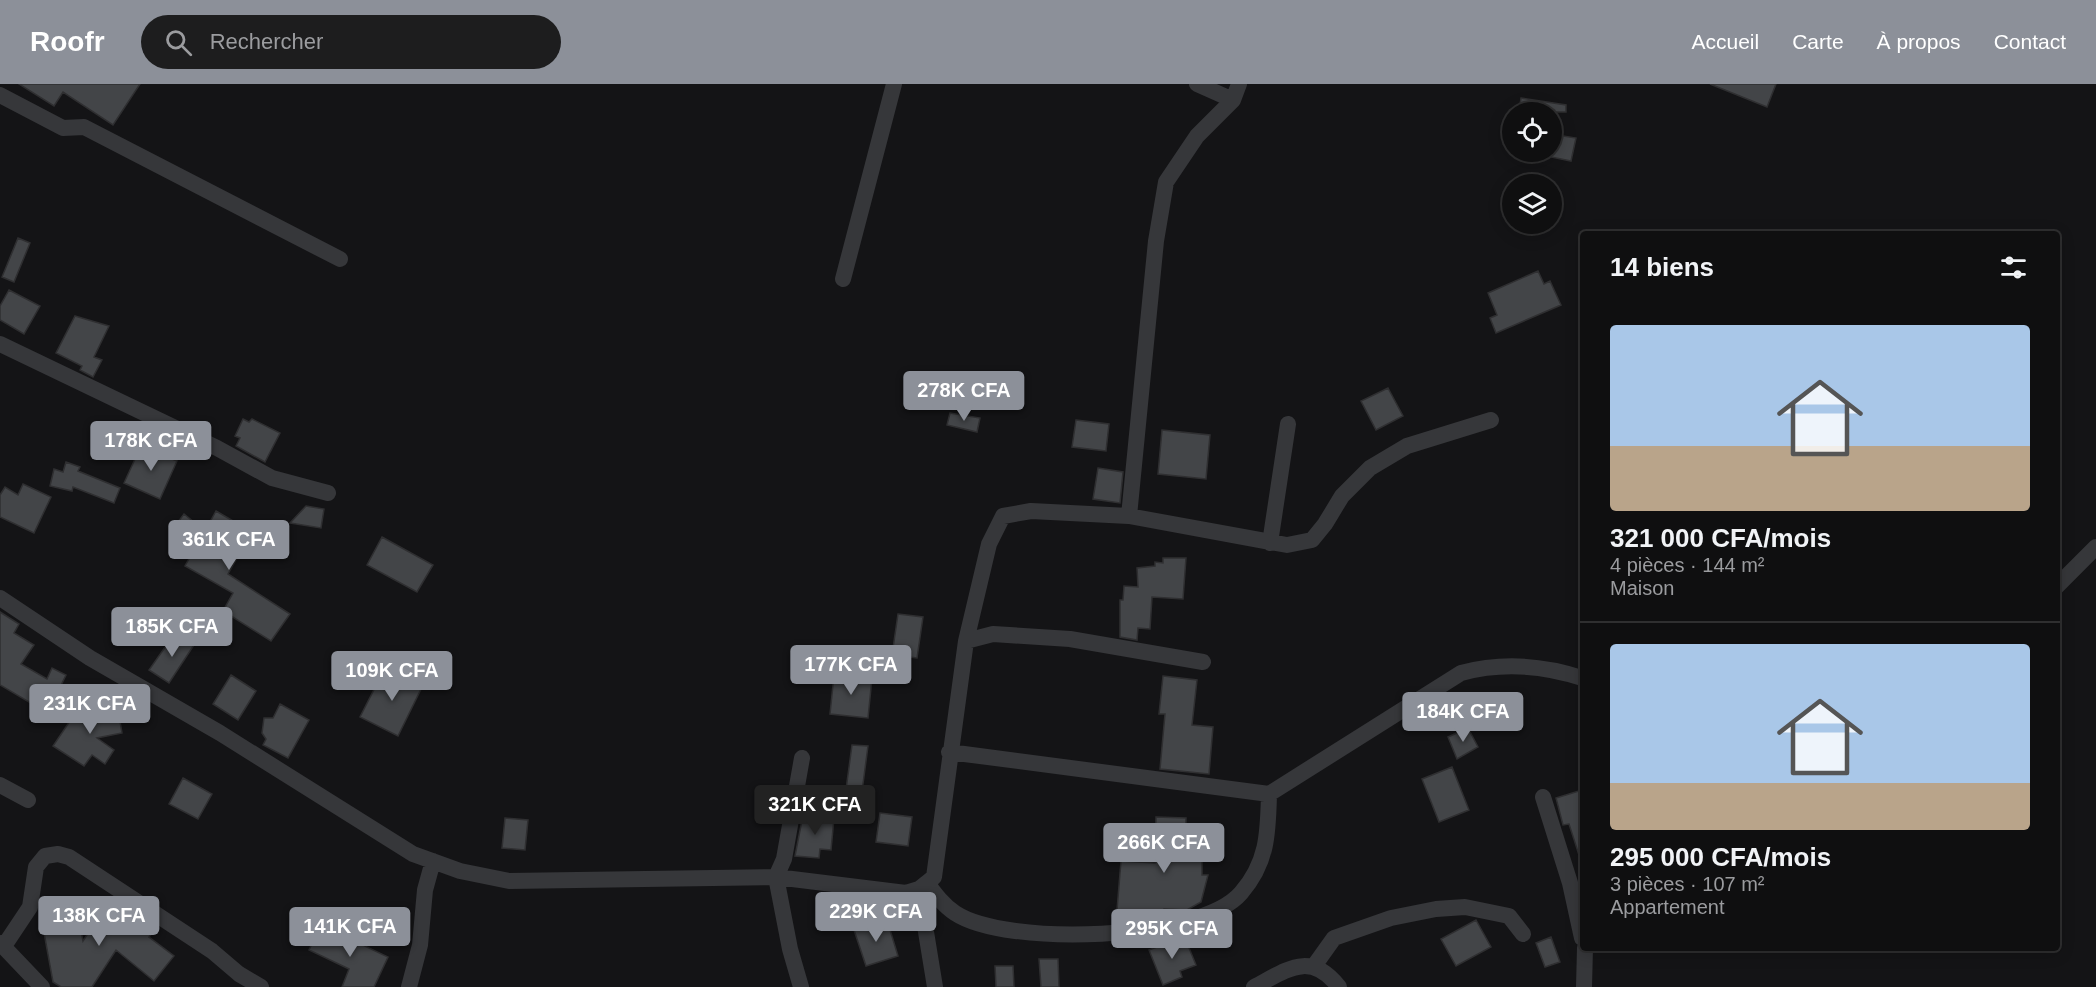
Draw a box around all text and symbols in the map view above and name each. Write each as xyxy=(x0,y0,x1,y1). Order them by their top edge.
search box xyxy=(141,15,561,69)
text: Roofr xyxy=(30,26,105,57)
icon: search xyxy=(162,26,195,59)
text: Rechercher xyxy=(210,29,323,54)
text: Accueil xyxy=(1692,30,1759,53)
text: Carte xyxy=(1792,30,1844,53)
text: À propos xyxy=(1877,30,1961,53)
text: Contact xyxy=(1994,30,2066,53)
map controls xyxy=(1502,102,1562,234)
button: locate xyxy=(1502,102,1562,162)
button: layers xyxy=(1502,174,1562,234)
icon: filters xyxy=(1997,251,2030,284)
text: 14 biens xyxy=(1610,252,1714,282)
icon: home xyxy=(1766,364,1874,472)
pin: 278K CFA xyxy=(902,371,1026,422)
text: 278K CFA xyxy=(917,379,1011,401)
pin: 178K CFA xyxy=(89,421,213,472)
text: 178K CFA xyxy=(104,429,198,451)
pin: 361K CFA xyxy=(167,520,291,571)
text: 321 000 CFA/mois xyxy=(1610,523,1831,553)
text: 361K CFA xyxy=(182,528,276,550)
text: 4 pièces · 144 m² xyxy=(1610,554,1765,576)
text: Maison xyxy=(1610,577,1674,599)
pin: 185K CFA xyxy=(110,607,234,658)
text: 185K CFA xyxy=(125,615,219,637)
pin: 177K CFA xyxy=(789,645,913,696)
pin: 109K CFA xyxy=(330,651,454,702)
text: 177K CFA xyxy=(804,653,898,675)
text: 109K CFA xyxy=(345,659,439,681)
icon: home xyxy=(1766,683,1874,791)
pin: 231K CFA xyxy=(28,684,152,735)
text: 231K CFA xyxy=(43,692,137,714)
pin: 184K CFA xyxy=(1401,692,1525,743)
text: 184K CFA xyxy=(1416,700,1510,722)
pin: 321K CFA xyxy=(753,785,877,836)
text: 321K CFA xyxy=(768,793,862,815)
pin: 266K CFA xyxy=(1102,823,1226,874)
text: 266K CFA xyxy=(1117,831,1211,853)
text: 295 000 CFA/mois xyxy=(1610,842,1831,872)
text: 3 pièces · 107 m² xyxy=(1610,873,1765,895)
pin: 229K CFA xyxy=(814,892,938,943)
pin: 138K CFA xyxy=(37,896,161,947)
text: Appartement xyxy=(1610,896,1725,918)
text: 229K CFA xyxy=(829,900,923,922)
text: 138K CFA xyxy=(52,904,146,926)
pin: 141K CFA xyxy=(288,907,412,958)
pin: 295K CFA xyxy=(1110,909,1234,960)
text: 141K CFA xyxy=(303,915,397,937)
text: 295K CFA xyxy=(1125,917,1219,939)

